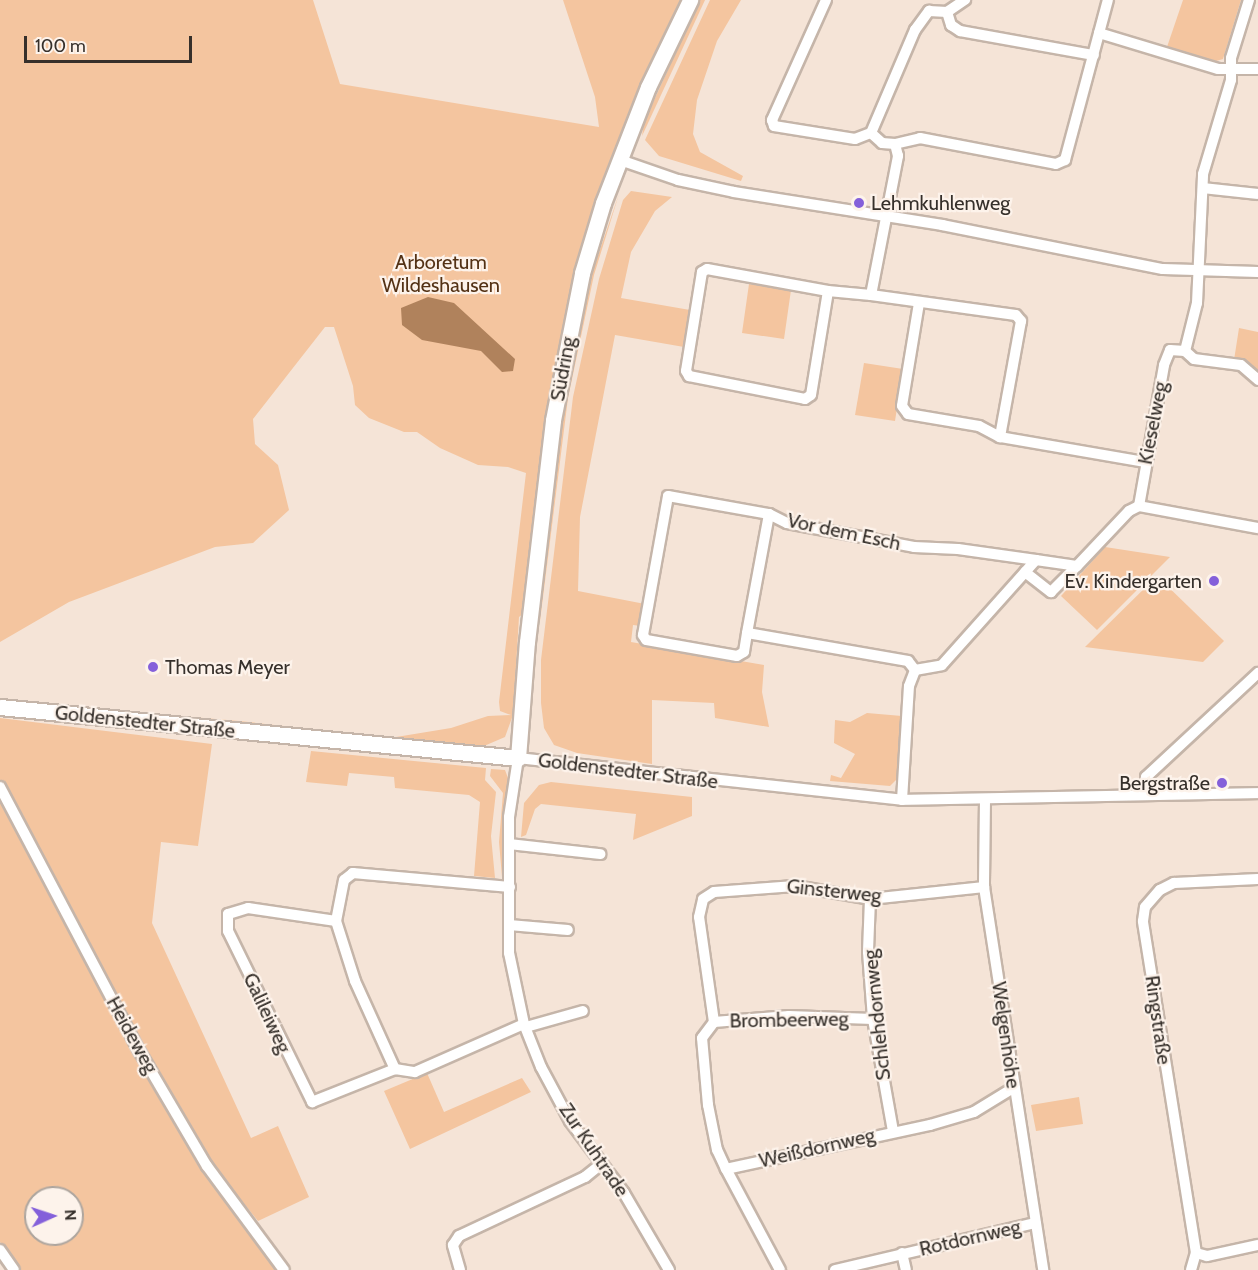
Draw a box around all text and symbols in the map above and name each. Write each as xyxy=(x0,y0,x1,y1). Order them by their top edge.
scale bar xyxy=(27,24,195,62)
text: 100 m xyxy=(35,35,86,57)
place label: Lehmkuhlenweg xyxy=(871,191,1010,215)
marker: Lehmkuhlenweg xyxy=(852,196,866,210)
park label: Arboretum Wildeshausen xyxy=(382,251,500,298)
street label: Südring xyxy=(546,335,580,403)
street label: Kieselweg xyxy=(1133,379,1173,467)
street label: Vor dem Esch xyxy=(785,508,903,556)
place label: Ev. Kindergarten xyxy=(1065,569,1202,593)
marker: Ev. Kindergarten xyxy=(1207,574,1221,588)
place label: Thomas Meyer xyxy=(165,655,290,679)
marker: Thomas Meyer xyxy=(146,660,160,674)
street label: Goldenstedter Straße xyxy=(54,701,236,743)
street label: Goldenstedter Straße xyxy=(537,748,719,794)
place label: Bergstraße xyxy=(1119,771,1210,795)
marker: Bergstraße xyxy=(1215,776,1229,790)
street label: Ginsterweg xyxy=(786,874,882,908)
street label: Schlehdornweg xyxy=(858,948,896,1082)
street label: Galileiweg xyxy=(238,969,296,1057)
street label: Ringstraße xyxy=(1140,974,1176,1066)
street label: Welgenhöhe xyxy=(987,980,1025,1090)
street label: Heideweg xyxy=(101,992,163,1078)
street label: Brombeerweg xyxy=(729,1007,849,1033)
street label: Zur Kuhtrade xyxy=(554,1099,634,1201)
street label: Weißdornweg xyxy=(757,1123,877,1173)
north arrow xyxy=(24,1186,84,1246)
text: N xyxy=(61,1209,80,1221)
street label: Rotdornweg xyxy=(917,1215,1023,1261)

